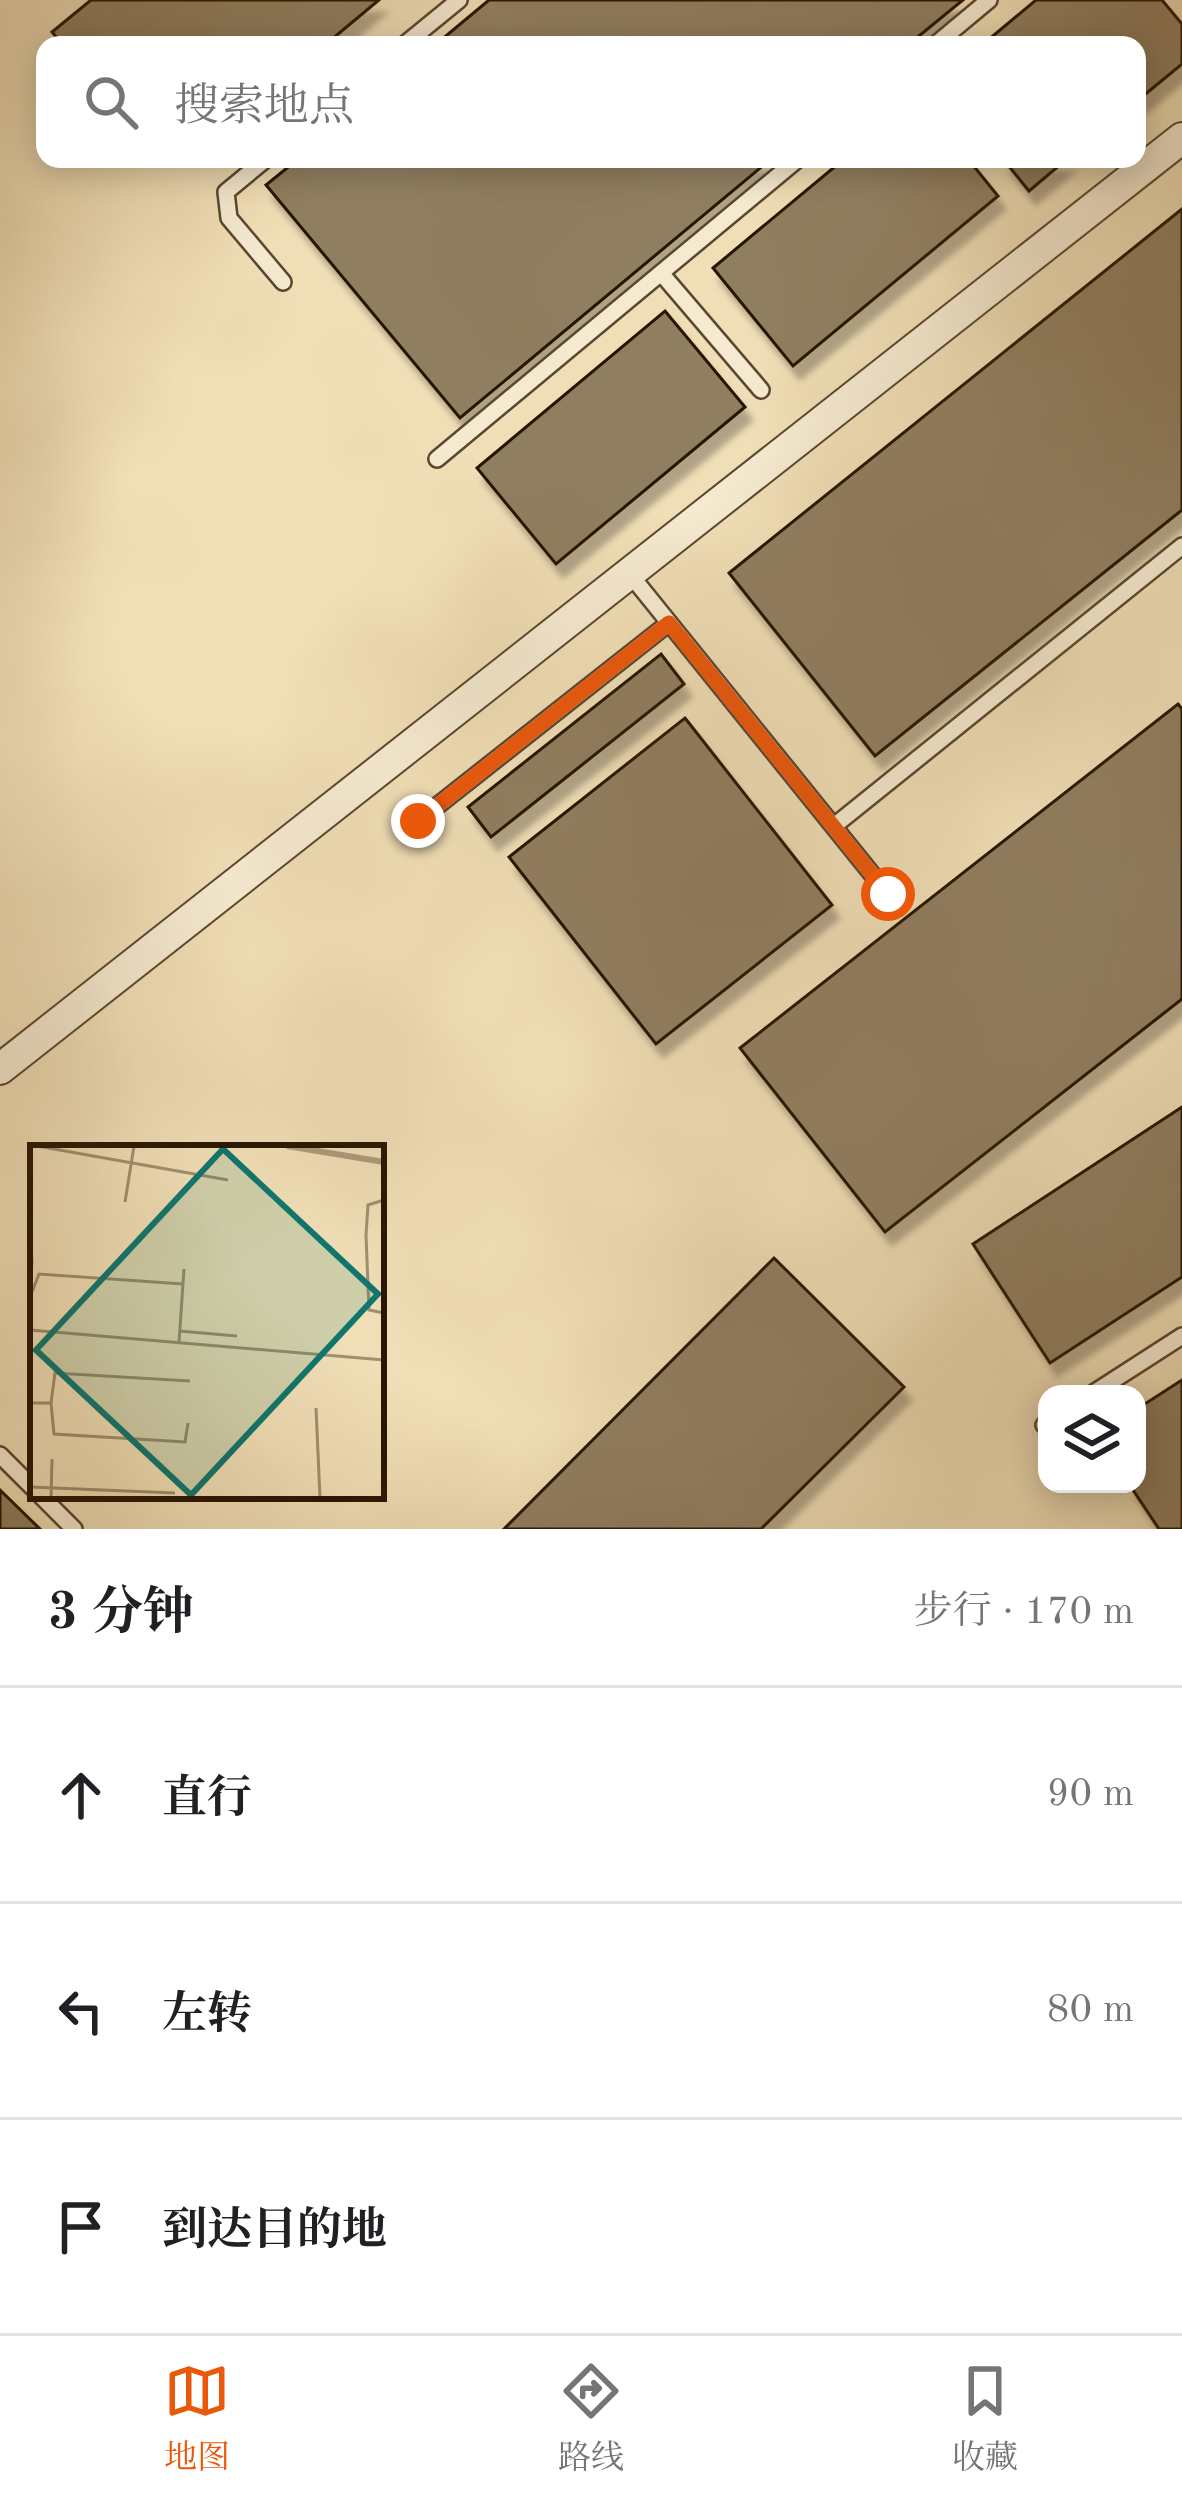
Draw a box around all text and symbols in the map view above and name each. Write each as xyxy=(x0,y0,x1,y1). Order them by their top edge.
search box xyxy=(36,36,1146,168)
icon: search xyxy=(78,69,144,135)
text: 搜索地点 xyxy=(174,86,354,131)
route end xyxy=(391,794,445,848)
route start xyxy=(861,867,915,921)
inset map xyxy=(30,1145,384,1499)
map controls xyxy=(1038,1385,1146,1493)
button: layers xyxy=(1038,1385,1146,1493)
text: 3 分钟 xyxy=(48,1589,194,1640)
text: 步行 · 170 m xyxy=(913,1593,1134,1632)
icon: ahead xyxy=(48,1762,114,1828)
text: 90 m xyxy=(1047,1775,1134,1814)
text: 直行 xyxy=(162,1778,252,1823)
icon: left xyxy=(48,1978,114,2044)
text: 80 m xyxy=(1047,1991,1134,2030)
text: 左转 xyxy=(162,1994,252,2039)
icon: arrive xyxy=(48,2194,114,2260)
text: 到达目的地 xyxy=(162,2210,387,2255)
tab: 地图 xyxy=(164,2358,230,2480)
tab: 路线 xyxy=(558,2358,624,2480)
tab: 收藏 xyxy=(952,2358,1018,2480)

